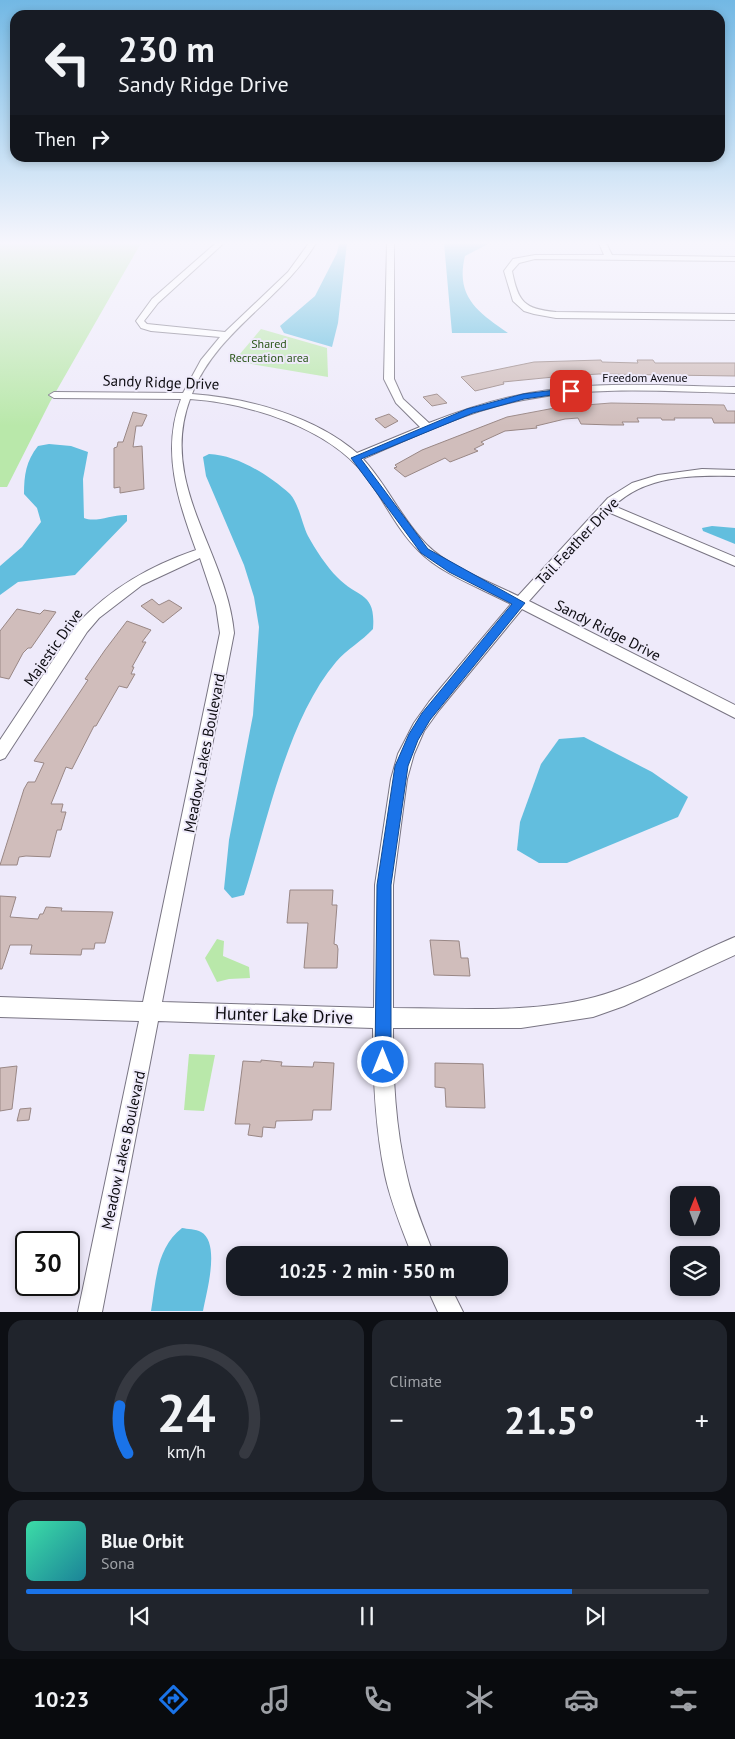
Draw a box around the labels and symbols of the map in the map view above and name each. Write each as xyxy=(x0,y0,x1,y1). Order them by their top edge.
park label: Shared Recreation area xyxy=(229,336,309,365)
street label: Sandy Ridge Drive xyxy=(102,370,220,394)
pin xyxy=(550,370,592,412)
street label: Freedom Avenue xyxy=(602,370,688,385)
street label: Tail Feather Drive xyxy=(532,493,622,589)
street label: Sandy Ridge Drive xyxy=(552,595,664,665)
street label: Majestic Drive xyxy=(19,605,87,689)
street label: Meadow Lakes Boulevard xyxy=(179,672,229,834)
street label: Hunter Lake Drive xyxy=(215,1001,353,1029)
position arrow xyxy=(356,1035,408,1087)
street label: Meadow Lakes Boulevard xyxy=(97,1069,149,1231)
north arrow xyxy=(670,1186,720,1236)
speed limit sign: 30 xyxy=(15,1231,80,1296)

